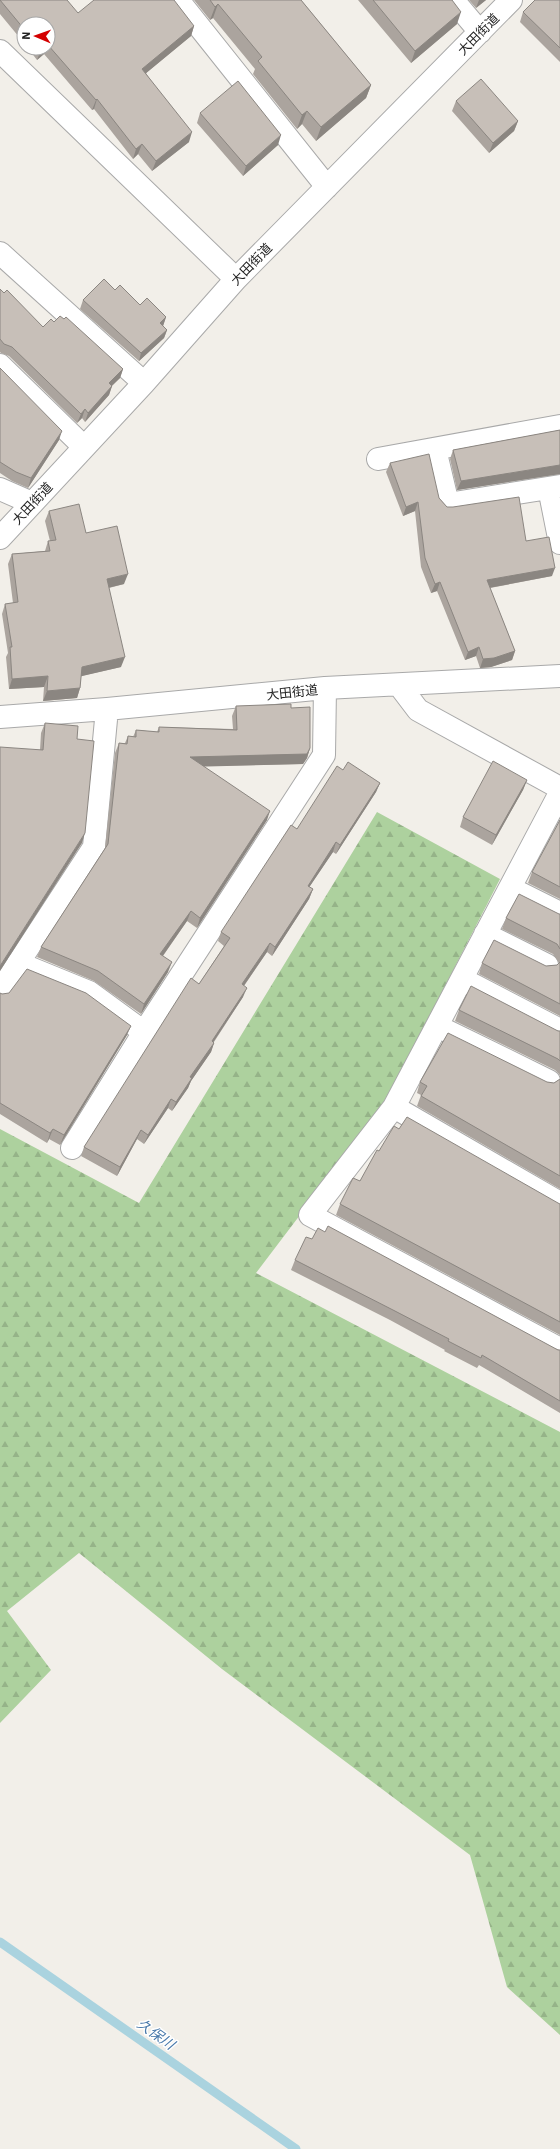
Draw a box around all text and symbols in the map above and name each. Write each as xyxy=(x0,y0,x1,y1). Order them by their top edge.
street label: 大田街道 xyxy=(454,10,503,59)
north arrow xyxy=(16,16,56,56)
text: N xyxy=(19,31,33,40)
street label: 大田街道 xyxy=(227,240,276,289)
street label: 大田街道 xyxy=(8,479,56,528)
street label: 大田街道 xyxy=(265,681,319,704)
water label: 久保川 xyxy=(134,2015,180,2055)

